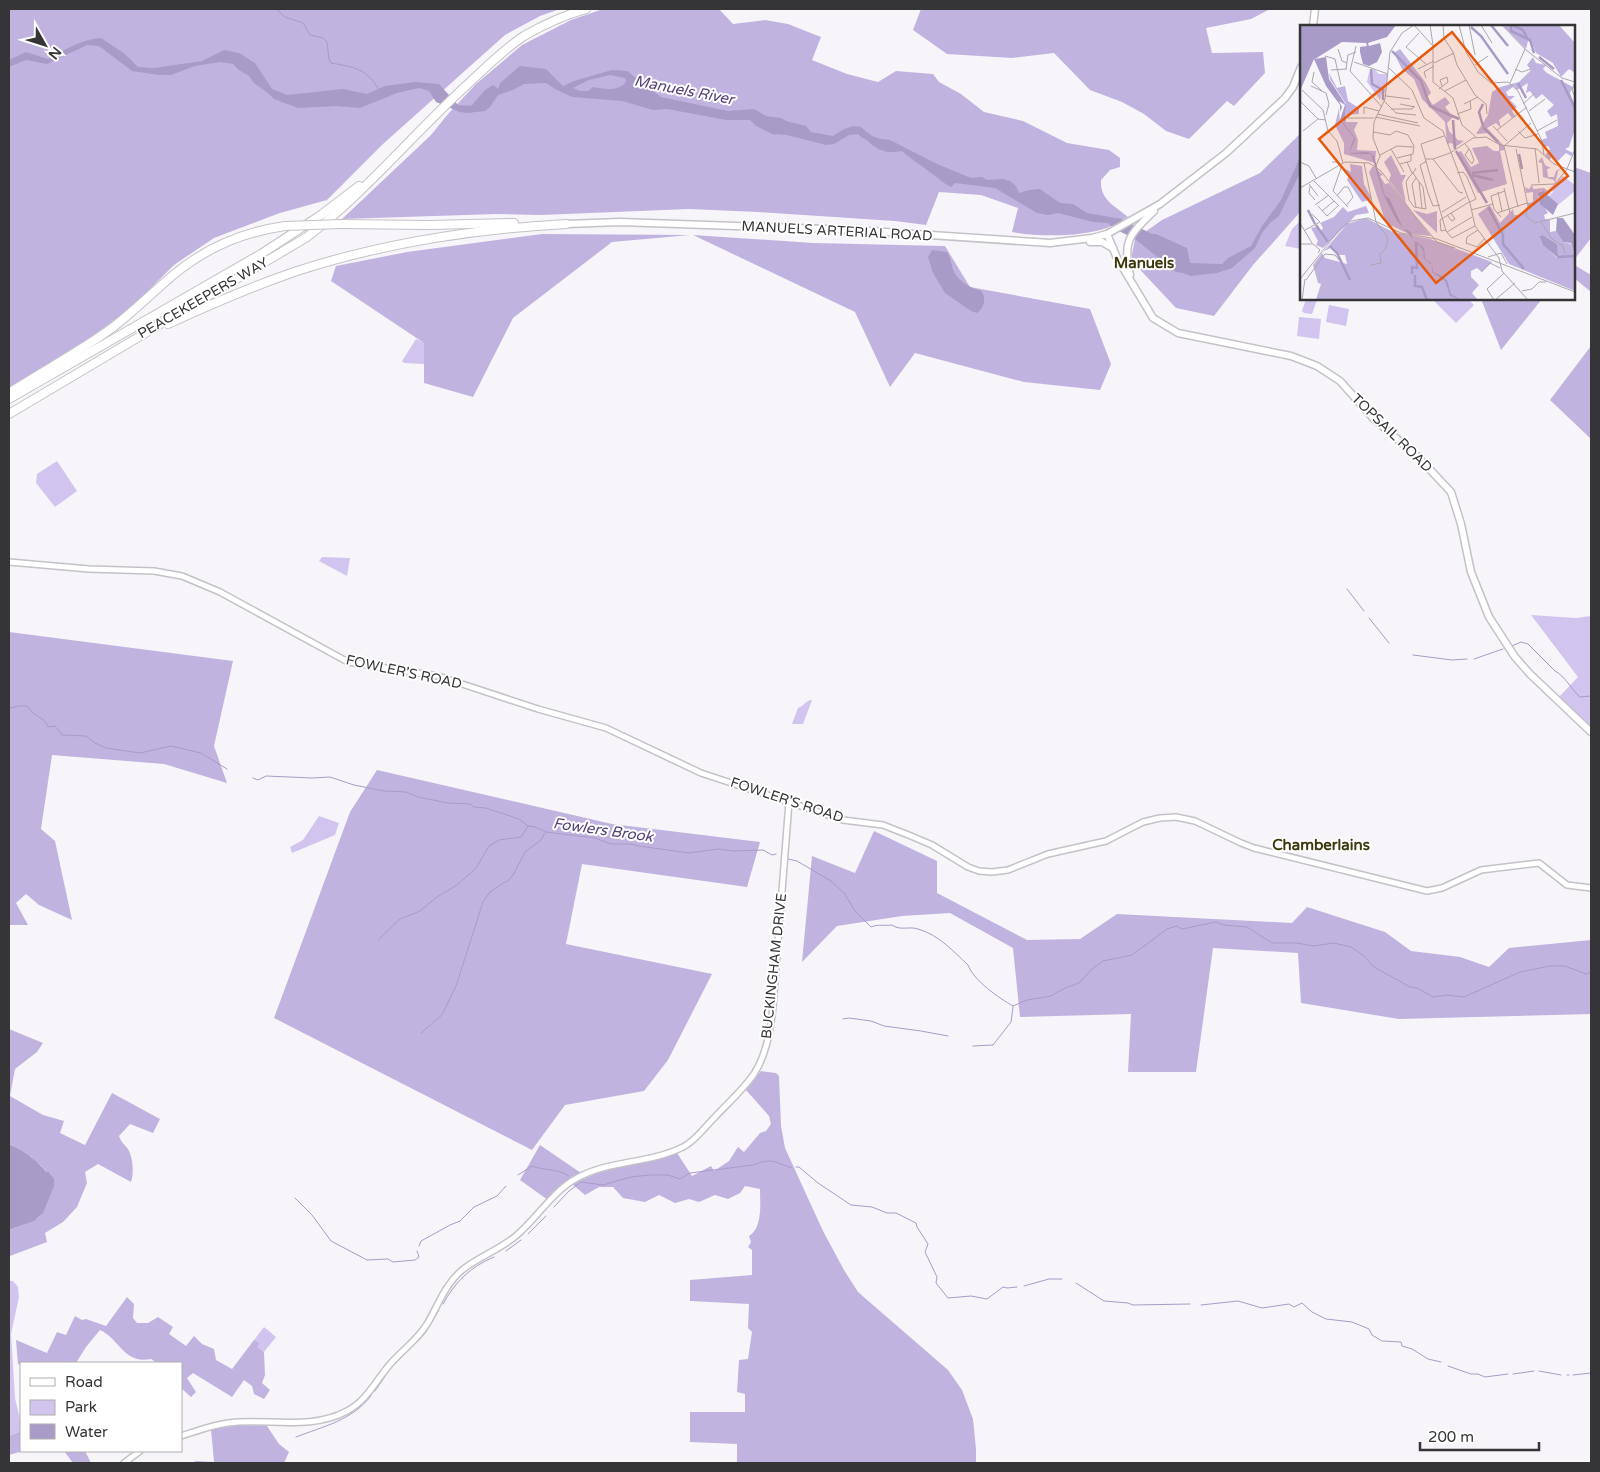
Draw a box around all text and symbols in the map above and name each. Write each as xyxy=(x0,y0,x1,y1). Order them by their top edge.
north arrow xyxy=(20,20,70,70)
inset map xyxy=(1300,25,1575,300)
text: N xyxy=(45,43,65,63)
water label: Manuels River xyxy=(633,72,737,109)
street label: MANUELS ARTERIAL ROAD xyxy=(741,218,933,244)
street label: PEACEKEEPERS WAY xyxy=(135,254,271,342)
district label: Manuels xyxy=(1114,254,1174,272)
street label: TOPSAIL ROAD xyxy=(1348,390,1436,476)
street label: FOWLER'S ROAD xyxy=(344,651,464,693)
street label: FOWLER'S ROAD xyxy=(728,774,846,826)
water label: Fowlers Brook xyxy=(552,814,656,846)
district label: Chamberlains xyxy=(1272,836,1370,854)
street label: BUCKINGHAM DRIVE xyxy=(758,892,790,1040)
legend xyxy=(20,1362,182,1452)
text: Road xyxy=(65,1373,103,1391)
text: Park xyxy=(65,1398,97,1416)
scale bar xyxy=(1420,1420,1539,1452)
text: Water xyxy=(65,1423,108,1441)
text: 200 m xyxy=(1428,1428,1474,1446)

